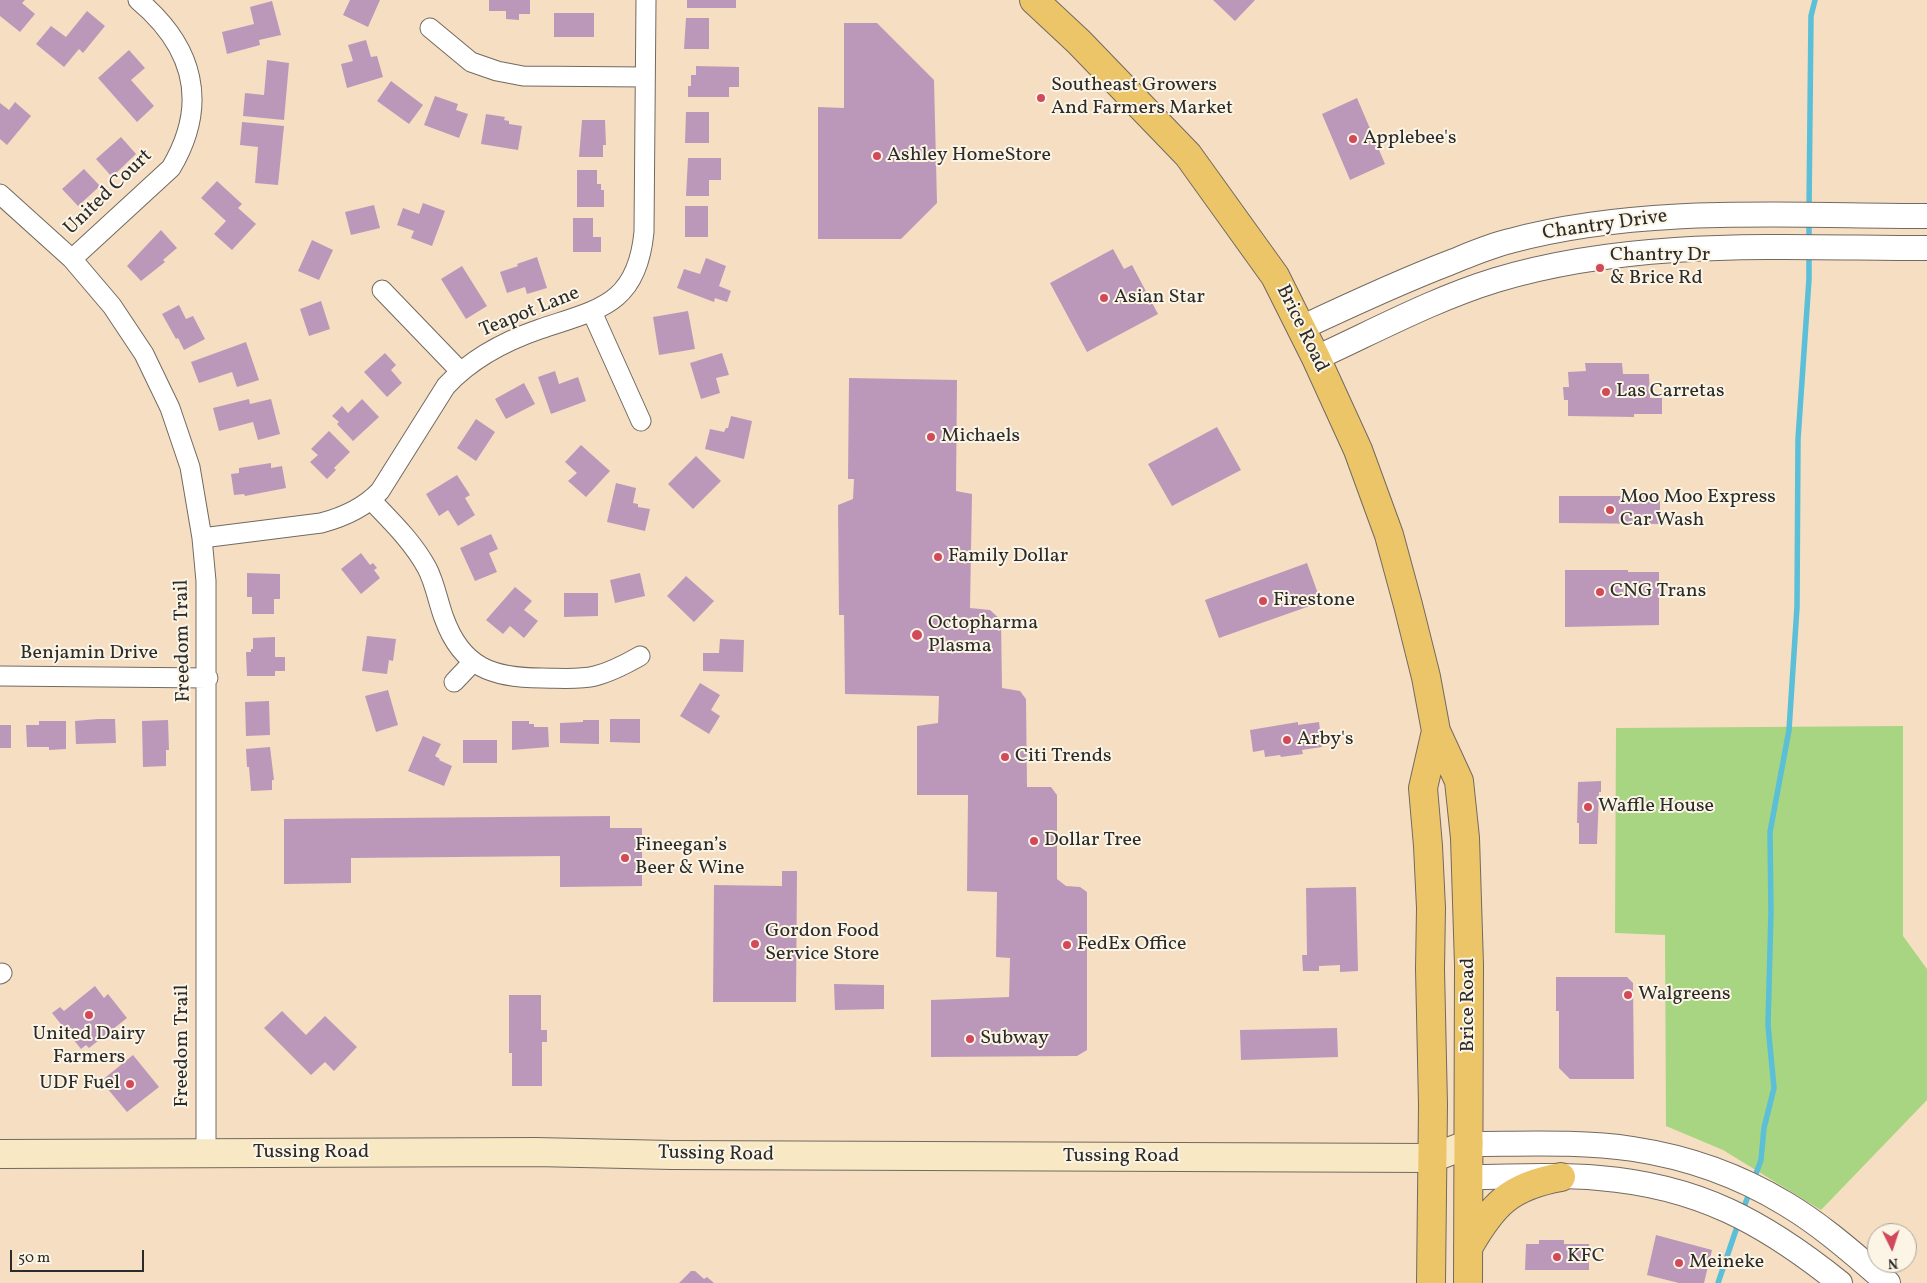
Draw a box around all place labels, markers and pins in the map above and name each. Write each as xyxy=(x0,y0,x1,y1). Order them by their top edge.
place label: Southeast Growers And Farmers Market xyxy=(1051,74,1233,121)
marker: Southeast Growers And Farmers Market xyxy=(1035,92,1047,104)
place label: Applebee's xyxy=(1363,127,1456,151)
marker: Applebee's xyxy=(1347,133,1359,145)
place label: Ashley HomeStore xyxy=(887,144,1051,168)
marker: Ashley HomeStore xyxy=(871,150,883,162)
place label: Chantry Dr & Brice Rd xyxy=(1610,244,1710,291)
marker: Chantry Dr & Brice Rd xyxy=(1594,262,1606,274)
place label: Asian Star xyxy=(1114,286,1205,310)
marker: Asian Star xyxy=(1098,292,1110,304)
place label: Las Carretas xyxy=(1616,380,1725,404)
marker: Las Carretas xyxy=(1600,386,1612,398)
place label: Michaels xyxy=(941,425,1020,449)
marker: Michaels xyxy=(925,431,937,443)
place label: Moo Moo Express Car Wash xyxy=(1620,486,1776,533)
marker: Moo Moo Express Car Wash xyxy=(1604,504,1616,516)
place label: Family Dollar xyxy=(948,545,1068,569)
marker: Family Dollar xyxy=(932,551,944,563)
place label: CNG Trans xyxy=(1610,580,1706,604)
marker: CNG Trans xyxy=(1594,586,1606,598)
place label: Firestone xyxy=(1273,589,1355,613)
marker: Firestone xyxy=(1257,595,1269,607)
place label: Octopharma Plasma xyxy=(928,612,1038,659)
marker: Octopharma Plasma xyxy=(910,628,924,642)
place label: Arby's xyxy=(1297,728,1354,752)
marker: Arby's xyxy=(1281,734,1293,746)
place label: Citi Trends xyxy=(1015,745,1112,769)
marker: Citi Trends xyxy=(999,751,1011,763)
place label: Waffle House xyxy=(1598,795,1714,819)
marker: Waffle House xyxy=(1582,801,1594,813)
place label: Dollar Tree xyxy=(1044,829,1142,853)
place label: Fineegan’s Beer & Wine xyxy=(635,834,745,881)
marker: Dollar Tree xyxy=(1028,835,1040,847)
marker: Fineegan’s Beer & Wine xyxy=(619,852,631,864)
place label: Gordon Food Service Store xyxy=(765,920,879,967)
place label: FedEx Office xyxy=(1077,933,1186,957)
marker: Gordon Food Service Store xyxy=(749,938,761,950)
marker: FedEx Office xyxy=(1061,939,1073,951)
place label: Walgreens xyxy=(1638,983,1731,1007)
marker: Walgreens xyxy=(1622,989,1634,1001)
marker: United Dairy Farmers xyxy=(83,1009,95,1021)
place label: United Dairy Farmers xyxy=(33,1023,145,1070)
place label: Subway xyxy=(980,1027,1049,1051)
marker: Subway xyxy=(964,1033,976,1045)
place label: UDF Fuel xyxy=(39,1072,120,1096)
marker: UDF Fuel xyxy=(124,1078,136,1090)
place label: KFC xyxy=(1567,1245,1605,1269)
marker: KFC xyxy=(1551,1251,1563,1263)
place label: Meineke xyxy=(1689,1251,1764,1275)
marker: Meineke xyxy=(1673,1257,1685,1269)

